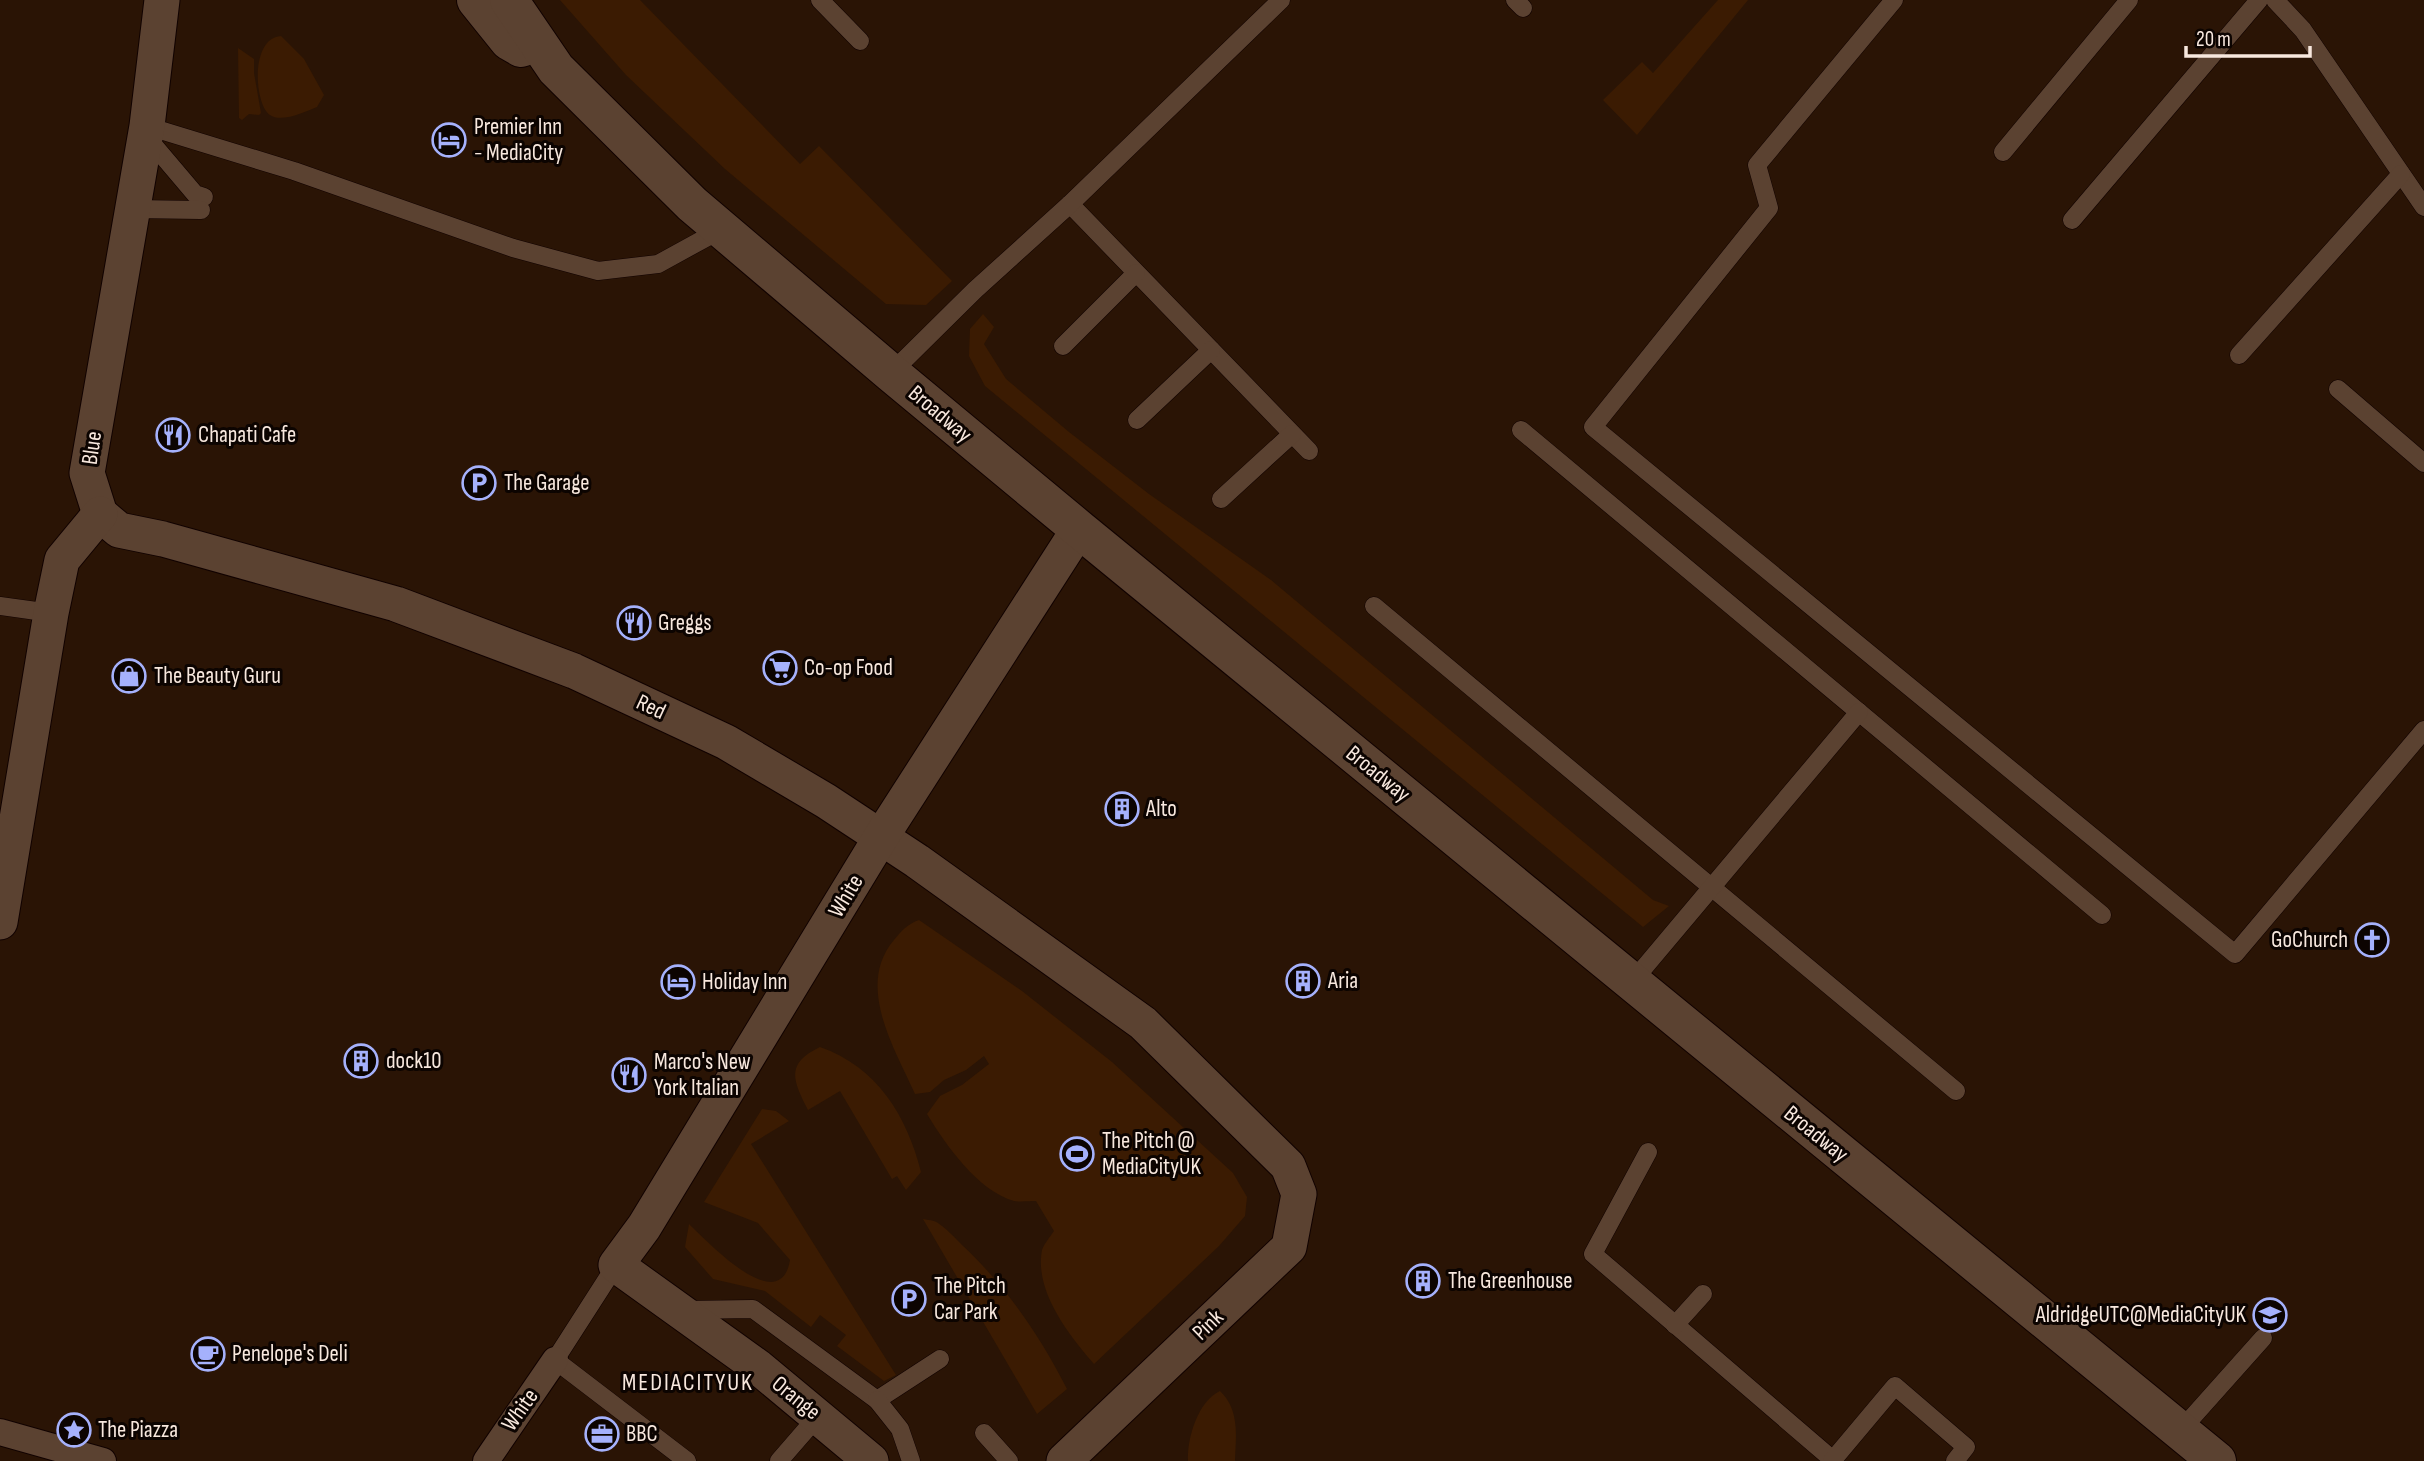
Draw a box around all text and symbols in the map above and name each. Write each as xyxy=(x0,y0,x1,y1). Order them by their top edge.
scale bar xyxy=(2186,14,2310,58)
text: 20 m xyxy=(2196,27,2231,52)
place label: Premier Inn - MediaCity xyxy=(474,113,563,167)
hotel icon: Premier Inn - MediaCity xyxy=(430,121,468,159)
street label: Broadway xyxy=(902,379,978,449)
restaurant icon: Chapati Cafe xyxy=(154,416,192,454)
place label: Chapati Cafe xyxy=(198,421,296,449)
street label: Blue xyxy=(76,430,108,466)
parking icon: The Garage xyxy=(460,464,498,502)
place label: The Garage xyxy=(504,469,590,497)
restaurant icon: Greggs xyxy=(615,604,653,642)
place label: Greggs xyxy=(658,609,712,637)
supermarket icon: Co-op Food xyxy=(761,649,799,687)
place label: Co-op Food xyxy=(804,654,893,682)
shop icon: The Beauty Guru xyxy=(110,657,148,695)
place label: The Beauty Guru xyxy=(154,662,281,690)
street label: Red xyxy=(632,688,670,726)
street label: Broadway xyxy=(1340,740,1416,808)
building icon: Alto xyxy=(1103,790,1141,828)
place label: Alto xyxy=(1145,795,1177,823)
street label: White xyxy=(822,869,870,923)
church icon: GoChurch xyxy=(2353,921,2391,959)
place label: GoChurch xyxy=(2271,926,2348,954)
building icon: Aria xyxy=(1284,962,1322,1000)
hotel icon: Holiday Inn xyxy=(659,963,697,1001)
place label: Aria xyxy=(1327,967,1358,995)
place label: Holiday Inn xyxy=(702,968,787,996)
building icon: dock10 xyxy=(342,1042,380,1080)
place label: dock10 xyxy=(386,1047,441,1075)
place label: Marco's New York Italian xyxy=(654,1048,751,1102)
restaurant icon: Marco's New York Italian xyxy=(610,1056,648,1094)
street label: Broadway xyxy=(1778,1100,1854,1168)
place label: The Pitch @ MediaCityUK xyxy=(1102,1127,1201,1181)
sports icon: The Pitch @ MediaCityUK xyxy=(1058,1135,1096,1173)
building icon: The Greenhouse xyxy=(1404,1262,1442,1300)
place label: The Greenhouse xyxy=(1448,1267,1572,1295)
place label: The Pitch Car Park xyxy=(934,1272,1006,1326)
parking icon: The Pitch Car Park xyxy=(890,1280,928,1318)
school or university icon: AldridgeUTC@MediaCityUK xyxy=(2251,1296,2289,1334)
place label: AldridgeUTC@MediaCityUK xyxy=(2035,1301,2247,1329)
street label: Pink xyxy=(1187,1303,1230,1346)
cafe icon: Penelope's Deli xyxy=(189,1335,227,1373)
place label: Penelope's Deli xyxy=(232,1340,348,1368)
district label: MEDIACITYUK xyxy=(622,1368,754,1397)
street label: Orange xyxy=(766,1370,826,1426)
street label: White xyxy=(496,1383,544,1437)
place icon: The Piazza xyxy=(55,1411,93,1449)
office icon: BBC xyxy=(583,1415,621,1453)
place label: The Piazza xyxy=(98,1416,178,1444)
place label: BBC xyxy=(626,1420,658,1448)

